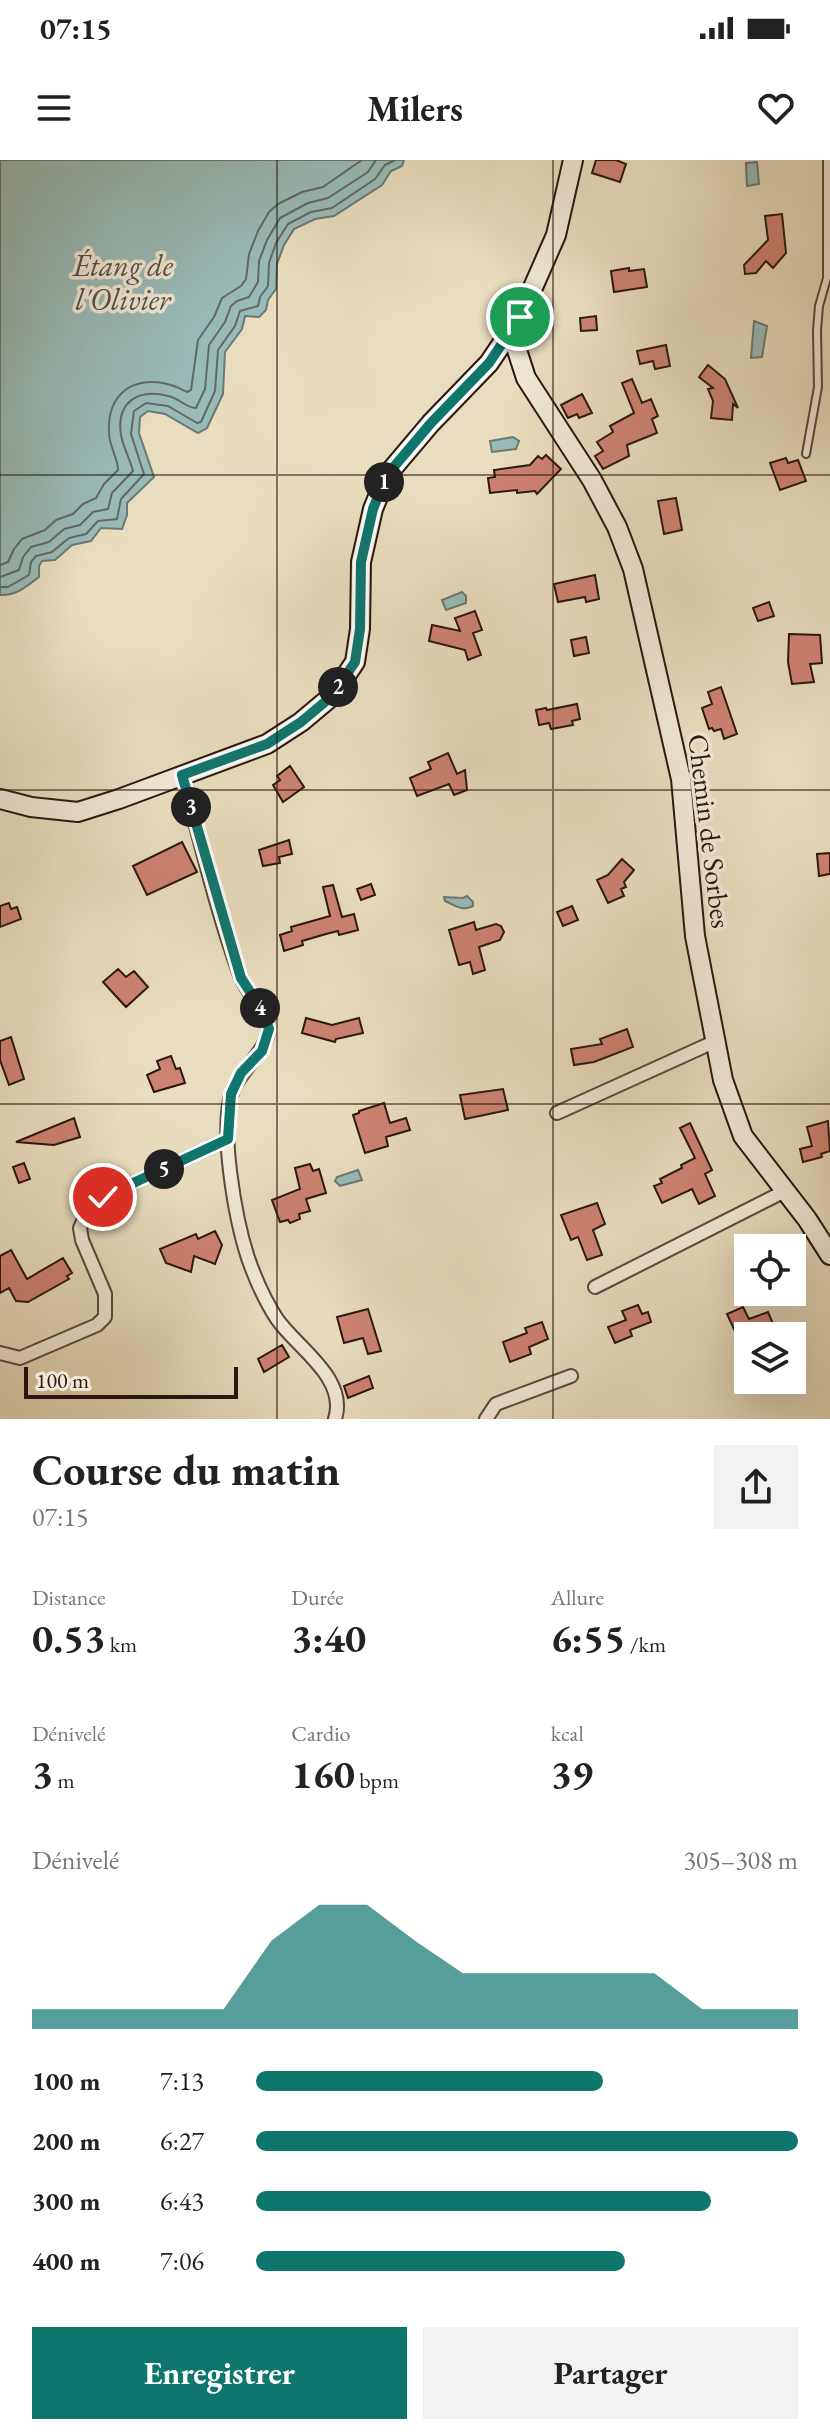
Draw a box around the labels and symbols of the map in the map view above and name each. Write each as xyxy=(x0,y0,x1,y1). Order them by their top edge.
water label: Étang de l'Olivier xyxy=(72,246,174,319)
pin xyxy=(486,283,554,351)
pin: 1 xyxy=(364,462,404,502)
pin: 2 xyxy=(318,667,358,707)
street label: Chemin de Sorbes xyxy=(680,732,740,930)
pin: 3 xyxy=(171,787,211,827)
pin: 4 xyxy=(240,988,280,1028)
pin: 5 xyxy=(144,1149,184,1189)
pin xyxy=(69,1163,137,1231)
scale bar xyxy=(24,1363,238,1399)

